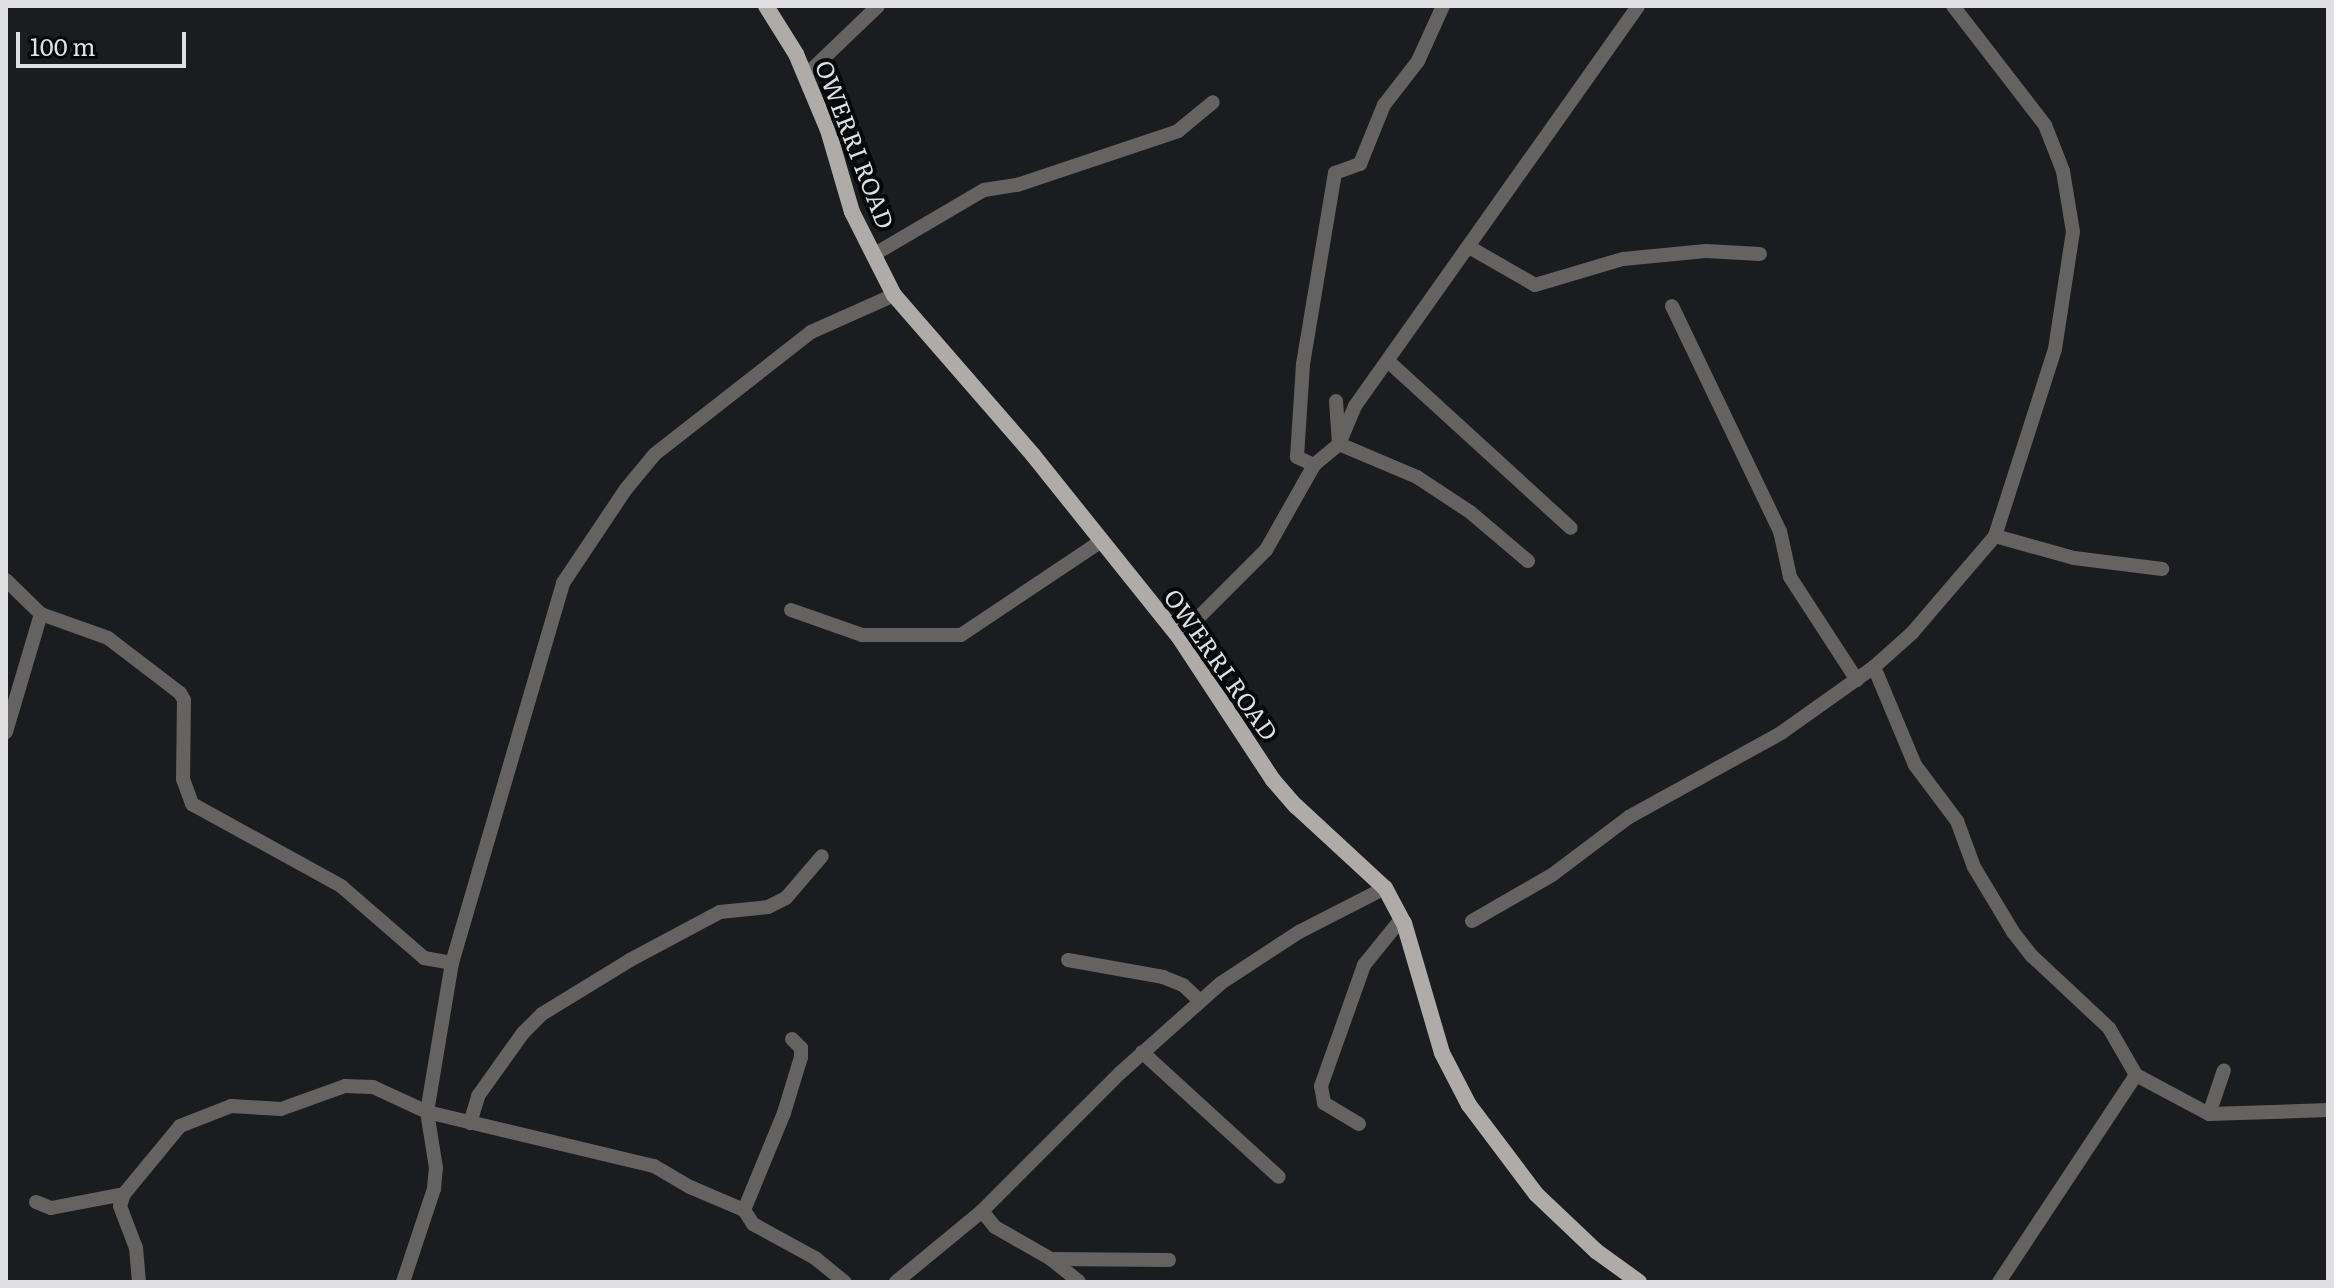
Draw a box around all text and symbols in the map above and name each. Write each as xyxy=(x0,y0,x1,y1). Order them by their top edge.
scale bar xyxy=(20,16,190,66)
text: 100 m xyxy=(30,28,96,63)
street label: OWERRI ROAD xyxy=(811,56,901,232)
street label: OWERRI ROAD xyxy=(1159,583,1285,745)

